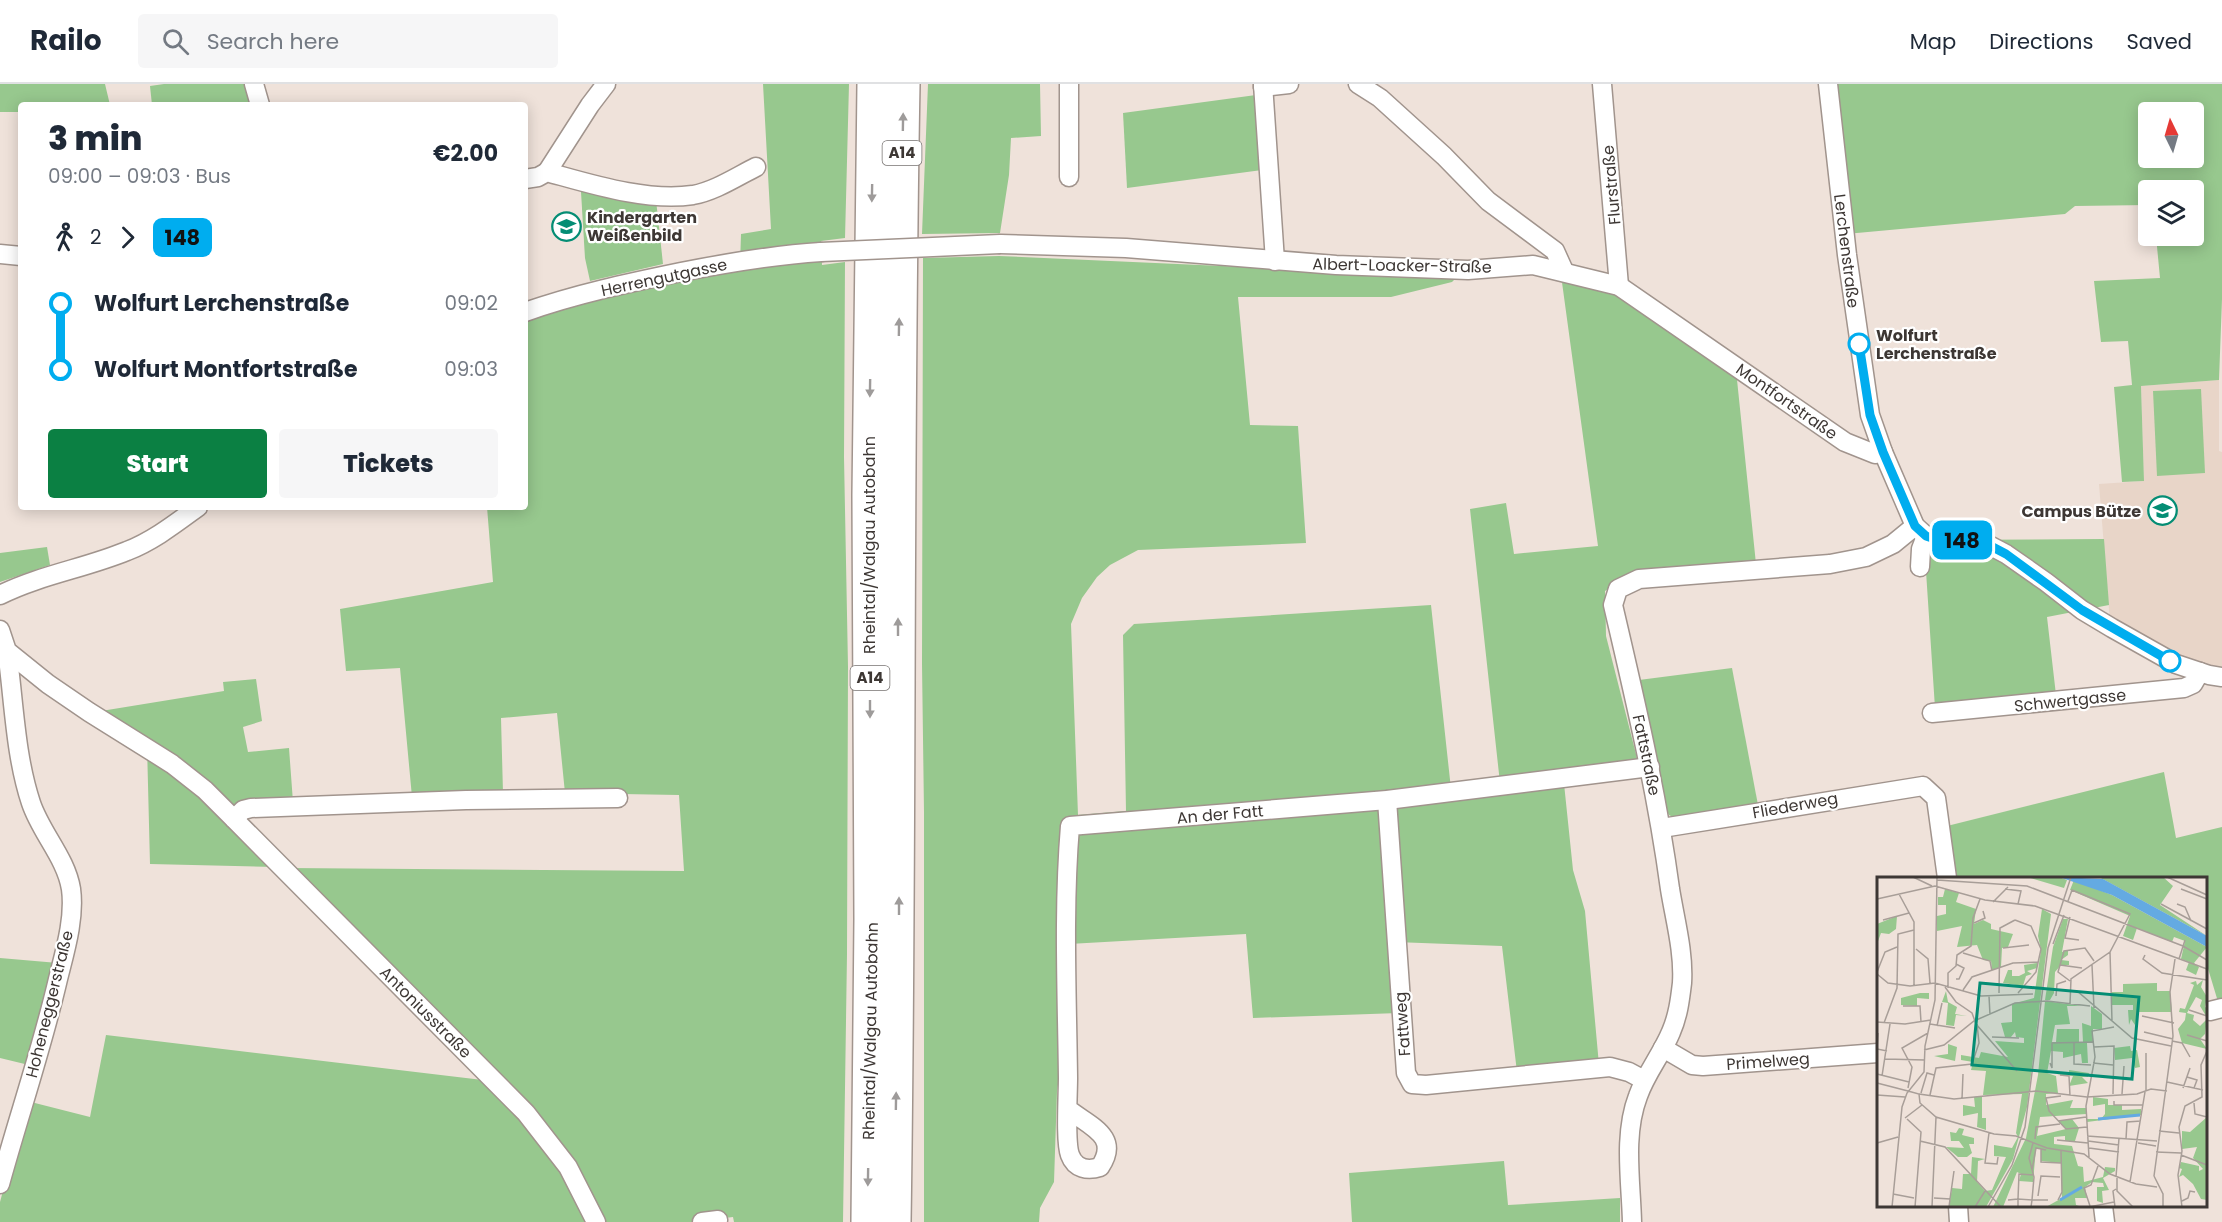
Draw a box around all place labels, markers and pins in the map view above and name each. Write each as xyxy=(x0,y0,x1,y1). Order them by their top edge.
place label: Kindergarten Weißenbild xyxy=(587,206,697,247)
school or university icon: Kindergarten Weißenbild xyxy=(550,210,582,242)
place label: Wolfurt Lerchenstraße xyxy=(1876,324,1997,365)
marker: Wolfurt Lerchenstraße xyxy=(1848,333,1870,355)
school or university icon: Campus Bütze xyxy=(2146,495,2178,527)
place label: Campus Bütze xyxy=(2021,500,2141,523)
unlabelled marker xyxy=(2159,650,2181,672)

